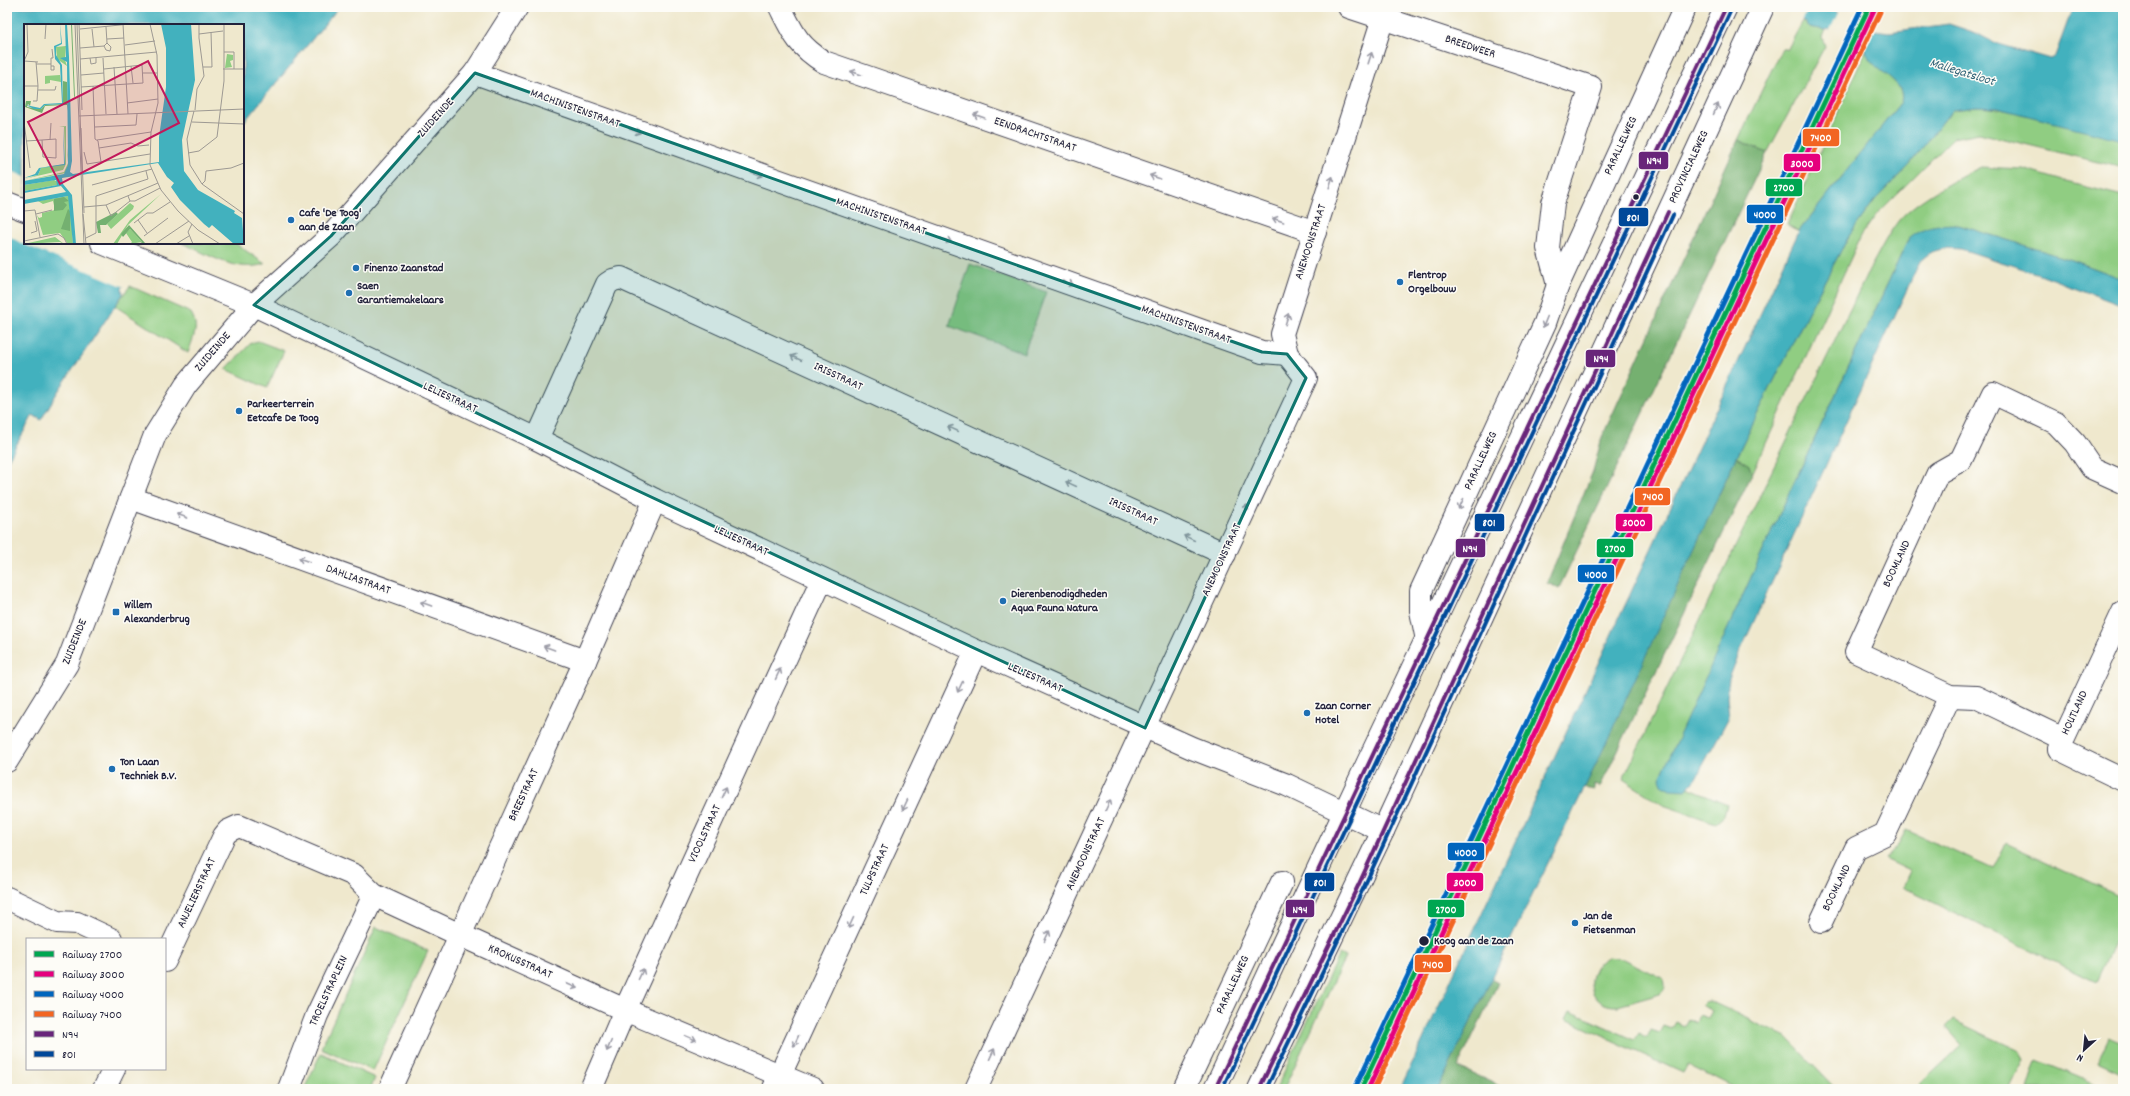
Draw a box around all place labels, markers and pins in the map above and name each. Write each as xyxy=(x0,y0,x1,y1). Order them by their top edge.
unlabelled marker xyxy=(1631,192,1641,202)
place label: Cafe 'De Toog' aan de Zaan xyxy=(299,205,361,236)
marker: Cafe 'De Toog' aan de Zaan xyxy=(286,215,296,225)
place label: Finenzo Zaanstad xyxy=(364,260,444,277)
marker: Finenzo Zaanstad xyxy=(351,263,361,273)
place label: Flentrop Orgelbouw xyxy=(1408,267,1456,298)
marker: Flentrop Orgelbouw xyxy=(1395,277,1405,287)
place label: Saen Garantiemakelaars xyxy=(357,278,444,309)
marker: Saen Garantiemakelaars xyxy=(344,288,354,298)
place label: Parkeerterrein Eetcafe De Toog xyxy=(247,396,319,427)
marker: Parkeerterrein Eetcafe De Toog xyxy=(234,406,244,416)
place label: Dierenbenodigdheden Aqua Fauna Natura xyxy=(1011,586,1108,617)
marker: Dierenbenodigdheden Aqua Fauna Natura xyxy=(998,596,1008,606)
place label: Willem Alexanderbrug xyxy=(124,597,190,628)
marker: Willem Alexanderbrug xyxy=(111,607,121,617)
place label: Zaan Corner Hotel xyxy=(1315,698,1371,729)
marker: Zaan Corner Hotel xyxy=(1302,708,1312,718)
place label: Ton Laan Techniek B.V. xyxy=(120,754,177,785)
marker: Ton Laan Techniek B.V. xyxy=(107,764,117,774)
place label: Jan de Fietsenman xyxy=(1583,908,1636,939)
marker: Jan de Fietsenman xyxy=(1570,918,1580,928)
place label: Koog aan de Zaan xyxy=(1434,933,1514,950)
marker: Koog aan de Zaan xyxy=(1417,934,1431,948)

